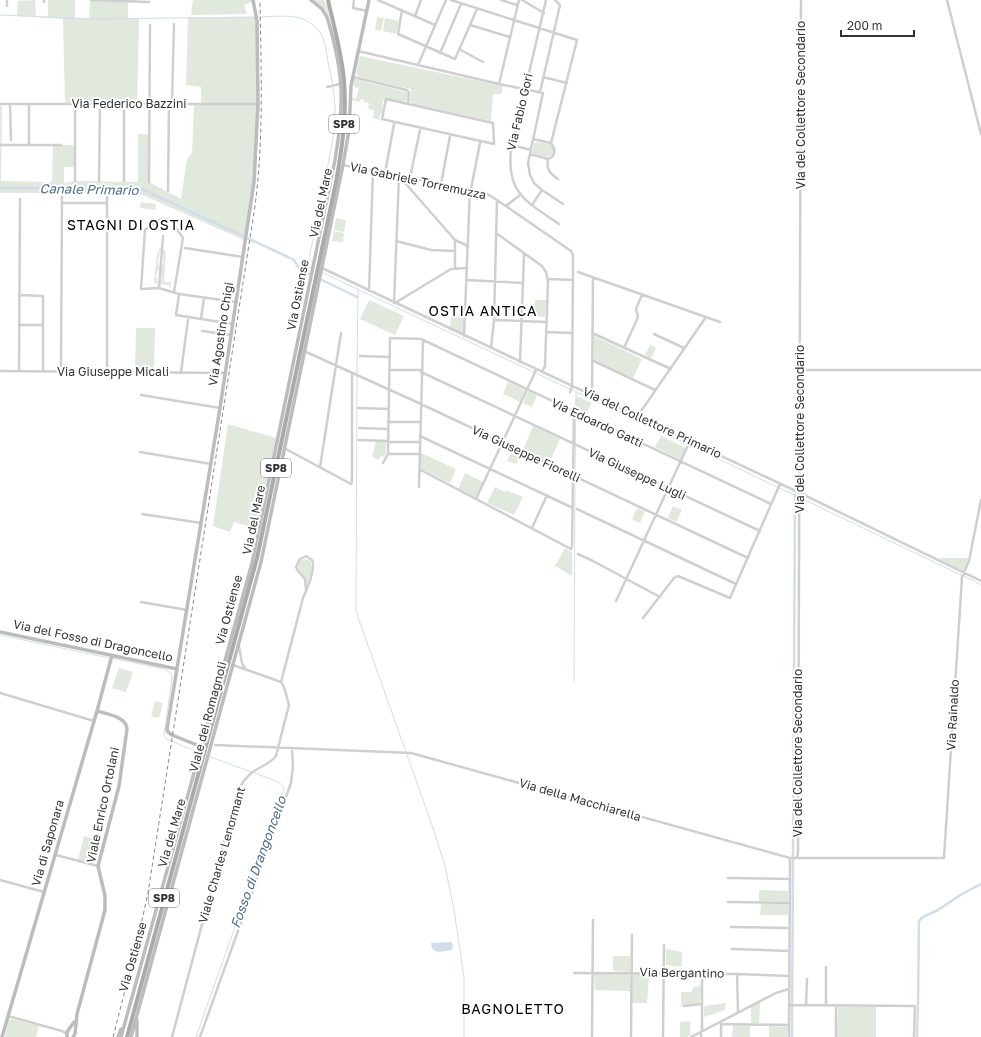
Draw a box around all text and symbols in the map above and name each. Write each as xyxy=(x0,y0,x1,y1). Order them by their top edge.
scale bar xyxy=(841,12,914,38)
text: 200 m xyxy=(847,18,882,33)
street label: Via del Collettore Secondario xyxy=(793,21,808,189)
street label: Via Fabio Gori xyxy=(503,72,536,152)
street label: Via Federico Bazzini xyxy=(72,96,187,111)
road number: SP8 xyxy=(329,115,359,133)
street label: Via Gabriele Torremuzza xyxy=(349,159,488,202)
street label: Via del Mare xyxy=(306,167,335,239)
water label: Canale Primario xyxy=(40,180,140,198)
district label: STAGNI DI OSTIA xyxy=(67,216,195,233)
street label: Via Ostiense xyxy=(283,258,312,332)
street label: Via Agostino Chigi xyxy=(205,281,236,387)
district label: OSTIA ANTICA xyxy=(429,302,537,319)
street label: Via del Collettore Secondario xyxy=(792,345,807,513)
street label: Via Giuseppe Micali xyxy=(57,364,169,379)
street label: Via del Collettore Primario xyxy=(580,384,724,461)
street label: Via Edoardo Gatti xyxy=(549,395,645,450)
street label: Via Giuseppe Fiorelli xyxy=(470,422,583,485)
street label: Via Giuseppe Lugli xyxy=(586,444,689,503)
road number: SP8 xyxy=(261,459,291,477)
street label: Via del Mare xyxy=(239,484,268,556)
street label: Via Ostiense xyxy=(212,573,245,647)
street label: Via del Fosso di Dragoncello xyxy=(12,616,174,665)
street label: Viale dei Romagnoli xyxy=(186,660,230,774)
street label: Via del Collettore Secondario xyxy=(790,669,805,837)
street label: Via Rainaldo xyxy=(943,679,962,751)
street label: Viale Enrico Ortolani xyxy=(83,746,122,864)
street label: Via della Macchiarella xyxy=(517,775,643,824)
street label: Viale Charles Lenormant xyxy=(195,785,248,925)
water label: Fosso di Drangoncello xyxy=(227,793,290,930)
street label: Via del Mare xyxy=(155,797,189,869)
street label: Via di Saponara xyxy=(28,798,67,888)
road number: SP8 xyxy=(149,889,179,907)
street label: Via Ostiense xyxy=(115,920,150,994)
street label: Via Bergantino xyxy=(640,964,724,981)
district label: BAGNOLETTO xyxy=(461,1000,565,1017)

